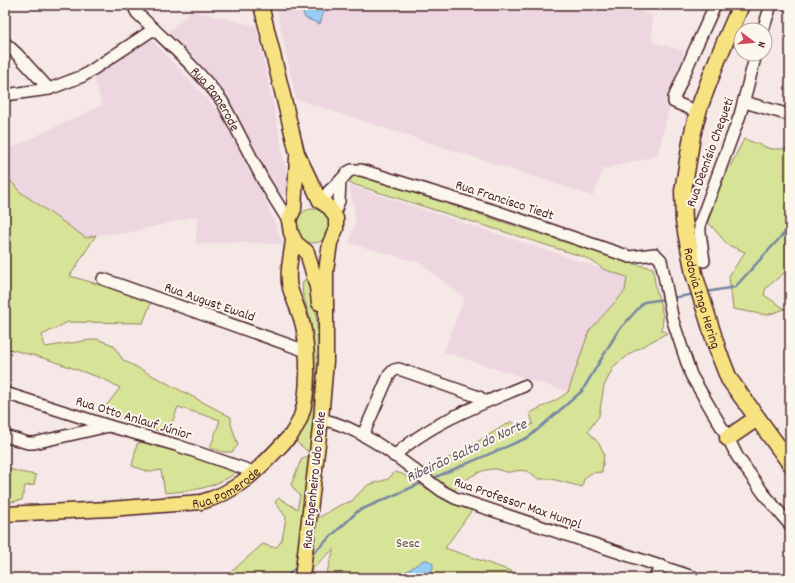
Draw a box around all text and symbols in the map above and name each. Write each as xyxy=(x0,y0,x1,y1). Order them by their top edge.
north arrow xyxy=(733,22,773,62)
text: N xyxy=(752,39,769,50)
street label: Rua Pomerode xyxy=(185,63,244,135)
street label: Rua Deonísio Chequeti xyxy=(682,95,740,210)
street label: Rua Francisco Tiedt xyxy=(453,176,556,226)
street label: Rodovia Ingo Hering xyxy=(677,246,725,351)
street label: Rua August Ewald xyxy=(161,278,257,328)
street label: Rua Otto Anlauf Júnior xyxy=(73,392,195,446)
street label: Rua Engenheiro Udo Deeke xyxy=(298,410,332,550)
water label: Ribeirão Salto do Norte xyxy=(403,414,532,489)
street label: Rua Pomerode xyxy=(191,463,266,515)
street label: Rua Professor Max Humpl xyxy=(451,473,584,535)
park label: Sesc xyxy=(396,534,420,554)

